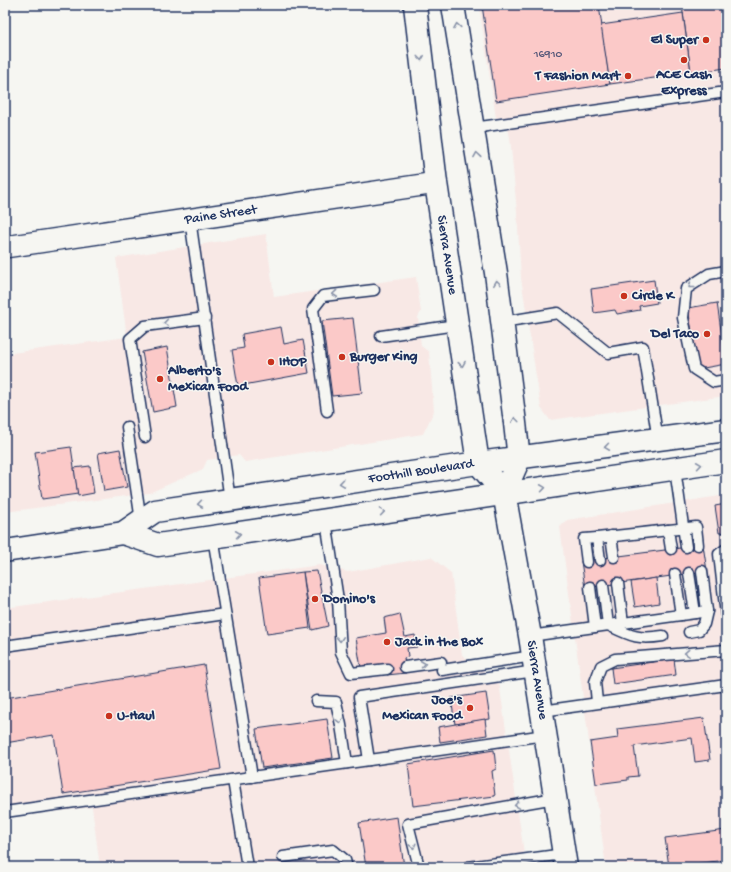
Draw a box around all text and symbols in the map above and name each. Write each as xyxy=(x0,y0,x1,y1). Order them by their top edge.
one-way arrow xyxy=(453,23,462,30)
place label: El Super xyxy=(651,32,700,49)
marker: El Super xyxy=(701,35,711,45)
house number: 16910 xyxy=(533,48,562,62)
one-way arrow xyxy=(417,55,426,61)
marker: ACE Cash Express xyxy=(679,55,689,65)
place label: ACE Cash Express xyxy=(655,67,712,100)
place label: T Fashion Mart xyxy=(534,68,621,85)
marker: T Fashion Mart xyxy=(623,71,633,81)
one-way arrow xyxy=(473,152,482,158)
street label: Paine Street xyxy=(182,201,259,229)
street label: Sierra Avenue xyxy=(432,214,461,297)
one-way arrow xyxy=(493,280,502,286)
one-way arrow xyxy=(689,281,696,288)
place label: Circle K xyxy=(631,288,676,305)
one-way arrow xyxy=(332,289,338,298)
marker: Circle K xyxy=(619,291,629,301)
one-way arrow xyxy=(163,318,169,327)
place label: Del Taco xyxy=(649,326,700,343)
marker: Del Taco xyxy=(702,329,712,339)
place label: Burger King xyxy=(349,349,418,366)
marker: Burger King xyxy=(337,352,347,362)
place label: IHOP xyxy=(279,354,308,371)
marker: IHOP xyxy=(266,357,276,367)
one-way arrow xyxy=(457,361,466,367)
place label: Alberto's Mexican Food xyxy=(167,363,250,396)
marker: Alberto's Mexican Food xyxy=(155,374,165,384)
one-way arrow xyxy=(511,417,520,423)
one-way arrow xyxy=(604,442,610,451)
street label: Foothill Boulevard xyxy=(366,455,476,488)
one-way arrow xyxy=(696,461,702,470)
one-way arrow xyxy=(339,478,345,487)
one-way arrow xyxy=(540,484,546,493)
one-way arrow xyxy=(196,499,203,508)
one-way arrow xyxy=(378,508,385,517)
one-way arrow xyxy=(235,530,241,539)
place label: Domino's xyxy=(321,591,376,608)
marker: Domino's xyxy=(310,594,320,604)
place label: Jack in the Box xyxy=(394,634,484,651)
one-way arrow xyxy=(336,636,345,642)
marker: Jack in the Box xyxy=(382,637,392,647)
street label: Sierra Avenue xyxy=(522,639,552,722)
one-way arrow xyxy=(684,649,690,658)
one-way arrow xyxy=(420,660,426,669)
place label: Joe's Mexican Food xyxy=(382,692,464,725)
marker: Joe's Mexican Food xyxy=(465,703,475,713)
place label: U-Haul xyxy=(117,708,155,725)
marker: U-Haul xyxy=(104,711,114,721)
one-way arrow xyxy=(336,718,344,724)
one-way arrow xyxy=(514,801,520,809)
one-way arrow xyxy=(408,842,417,849)

